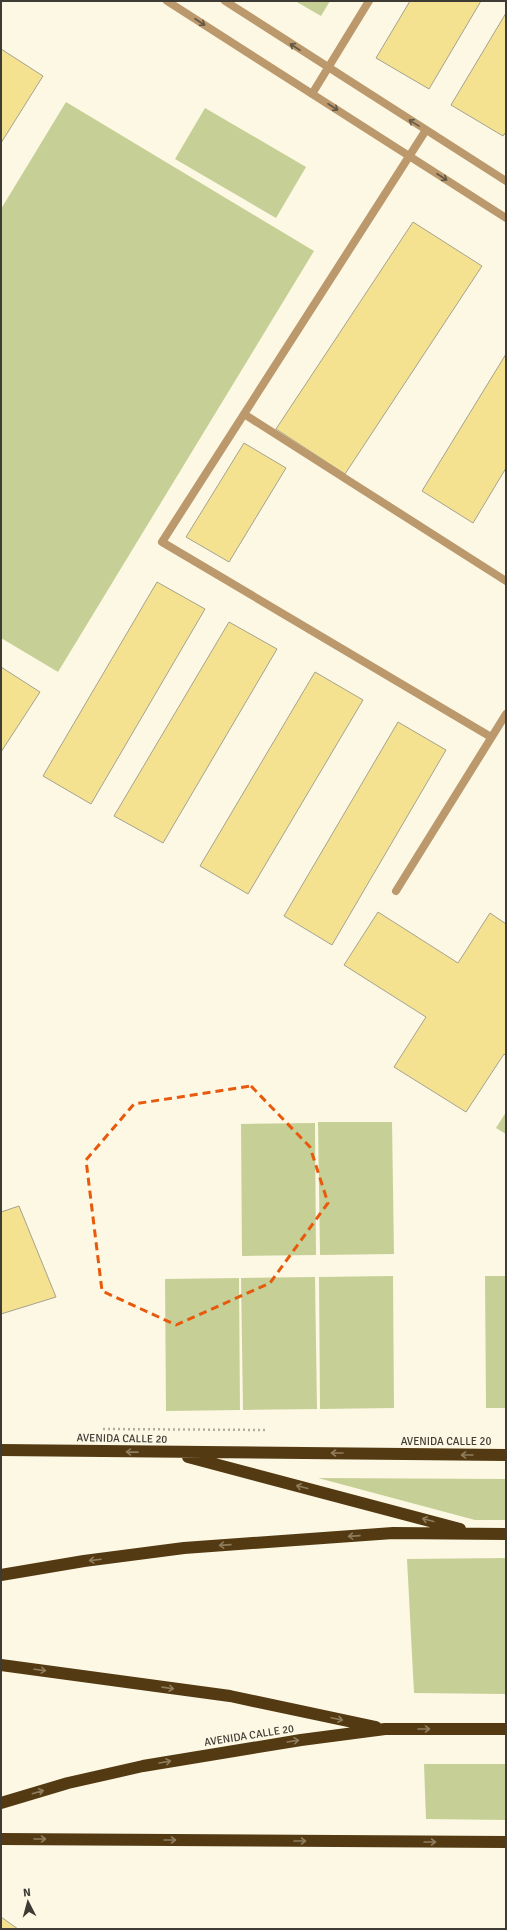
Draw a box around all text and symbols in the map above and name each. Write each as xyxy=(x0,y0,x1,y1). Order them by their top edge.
one-way arrow xyxy=(194,18,205,26)
one-way arrow xyxy=(290,43,301,51)
one-way arrow xyxy=(327,104,339,112)
one-way arrow xyxy=(408,118,420,126)
one-way arrow xyxy=(437,173,448,182)
street label: AVENIDA CALLE 20 xyxy=(77,1431,168,1446)
street label: AVENIDA CALLE 20 xyxy=(401,1435,491,1448)
one-way arrow xyxy=(126,1448,139,1455)
one-way arrow xyxy=(331,1450,344,1457)
one-way arrow xyxy=(461,1451,474,1459)
one-way arrow xyxy=(296,1483,309,1490)
one-way arrow xyxy=(421,1516,434,1524)
one-way arrow xyxy=(348,1532,361,1539)
one-way arrow xyxy=(219,1542,232,1549)
one-way arrow xyxy=(89,1556,102,1563)
one-way arrow xyxy=(33,1666,46,1674)
one-way arrow xyxy=(162,1684,175,1692)
one-way arrow xyxy=(331,1715,344,1723)
street label: AVENIDA CALLE 20 xyxy=(203,1722,295,1749)
one-way arrow xyxy=(417,1725,430,1733)
one-way arrow xyxy=(286,1737,299,1745)
one-way arrow xyxy=(158,1758,171,1766)
one-way arrow xyxy=(32,1788,45,1795)
one-way arrow xyxy=(33,1835,46,1843)
one-way arrow xyxy=(163,1836,176,1844)
one-way arrow xyxy=(293,1837,306,1845)
one-way arrow xyxy=(423,1838,436,1846)
north arrow xyxy=(8,1882,48,1922)
text: N xyxy=(23,1886,31,1899)

